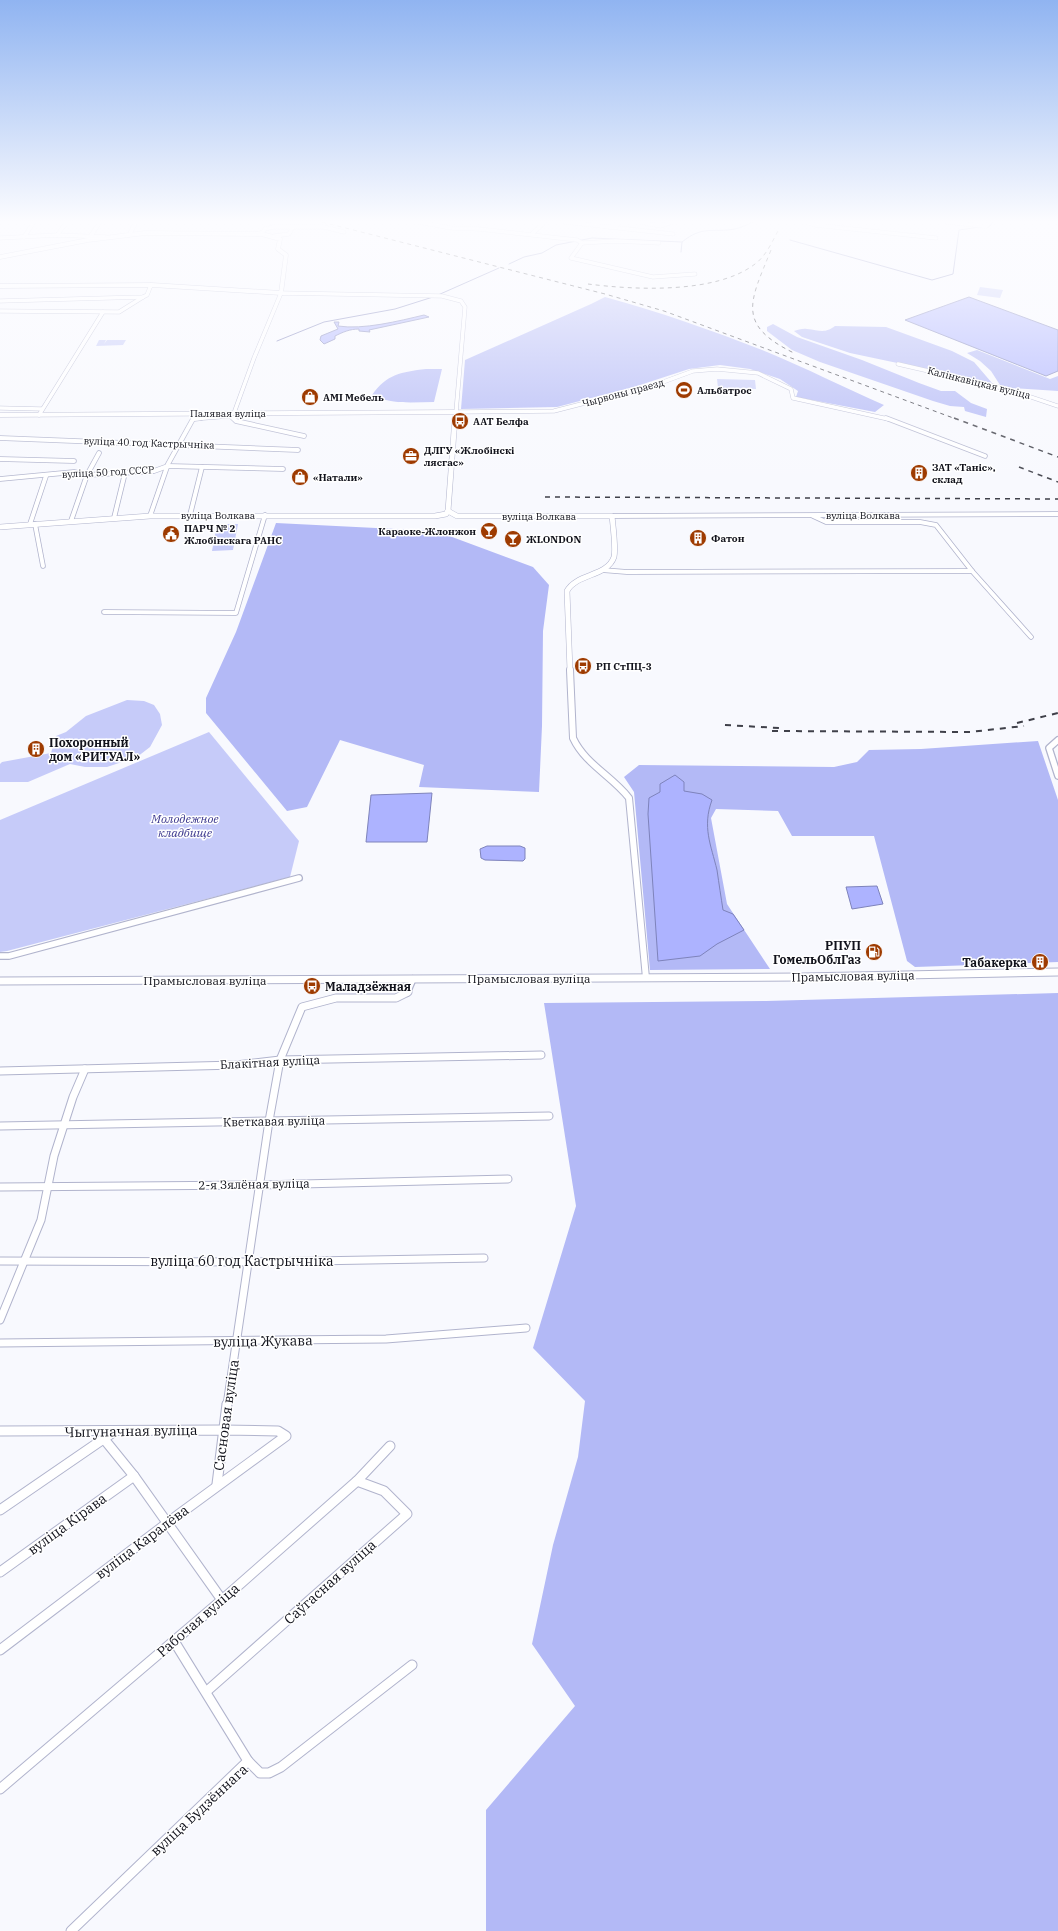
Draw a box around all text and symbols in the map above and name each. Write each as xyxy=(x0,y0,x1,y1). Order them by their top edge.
street label: Калінкавіцкая вуліца xyxy=(926,364,1032,402)
street label: Чырвоны праезд xyxy=(581,376,665,410)
sports icon: Альбатрос xyxy=(674,380,694,400)
place label: Альбатрос xyxy=(697,384,752,397)
shop icon: AMI Мебель xyxy=(300,387,320,407)
place label: AMI Мебель xyxy=(323,391,384,404)
street label: Палявая вуліца xyxy=(190,407,267,420)
bus stop icon: ААТ Белфа xyxy=(450,411,470,431)
place label: ААТ Белфа xyxy=(473,415,529,428)
street label: вуліца 40 год Кастрычніка xyxy=(83,434,215,452)
place label: ДЛГУ «Жлобінскі лясгас» xyxy=(423,444,515,469)
office icon: ДЛГУ «Жлобінскі лясгас» xyxy=(401,446,421,466)
place label: ЗАТ «Таніс», склад xyxy=(932,461,996,486)
street label: вуліца 50 год СССР xyxy=(61,463,155,481)
building icon: ЗАТ «Таніс», склад xyxy=(909,463,929,483)
shop icon: «Натали» xyxy=(290,467,310,487)
place label: «Натали» xyxy=(313,471,363,484)
street label: вуліца Волкава xyxy=(181,509,256,522)
street label: вуліца Волкава xyxy=(826,509,901,522)
street label: вуліца Волкава xyxy=(502,510,577,523)
bar icon: Караоке-Жлонжон xyxy=(479,521,499,541)
place label: ПАРЧ № 2 Жлобінскага РАНС xyxy=(184,522,282,547)
public building icon: ПАРЧ № 2 Жлобінскага РАНС xyxy=(161,524,181,544)
place label: Караоке-Жлонжон xyxy=(378,525,476,538)
building icon: Фатон xyxy=(688,528,708,548)
bar icon: ЖLONDON xyxy=(503,529,523,549)
place label: Фатон xyxy=(711,532,745,545)
place label: ЖLONDON xyxy=(526,533,581,546)
bus stop icon: РП СтПЦ-3 xyxy=(573,656,593,676)
place label: РП СтПЦ-3 xyxy=(596,660,652,673)
place label: Похоронный дом «РИТУАЛ» xyxy=(49,735,140,764)
building icon: Похоронный дом «РИТУАЛ» xyxy=(26,739,46,759)
park label: Молодежное кладбище xyxy=(150,811,219,840)
place label: РПУП ГомельОблГаз xyxy=(773,938,862,967)
fuel station icon: РПУП ГомельОблГаз xyxy=(864,942,884,962)
building icon: Табакерка xyxy=(1030,952,1050,972)
place label: Табакерка xyxy=(962,955,1027,970)
street label: Прамысловая вуліца xyxy=(791,967,915,985)
street label: Прамысловая вуліца xyxy=(467,971,591,986)
street label: Прамысловая вуліца xyxy=(143,973,267,988)
bus stop icon: Маладзёжная xyxy=(302,976,322,996)
place label: Маладзёжная xyxy=(325,979,411,994)
street label: Блакітная вуліца xyxy=(220,1052,321,1072)
street label: Кветкавая вуліца xyxy=(223,1113,326,1129)
street label: 2-я Зялёная вуліца xyxy=(198,1176,310,1192)
street label: вуліца 60 год Кастрычніка xyxy=(150,1252,334,1270)
street label: вуліца Жукава xyxy=(213,1331,313,1351)
street label: Сасновая вуліца xyxy=(209,1358,243,1472)
street label: Чыгуначная вуліца xyxy=(64,1421,198,1441)
street label: вуліца Кірава xyxy=(24,1489,110,1559)
street label: вуліца Каралёва xyxy=(92,1501,193,1583)
street label: Саўгасная вуліца xyxy=(280,1536,380,1628)
street label: Рабочая вуліца xyxy=(153,1579,243,1661)
street label: вуліца Будзённага xyxy=(147,1760,252,1860)

